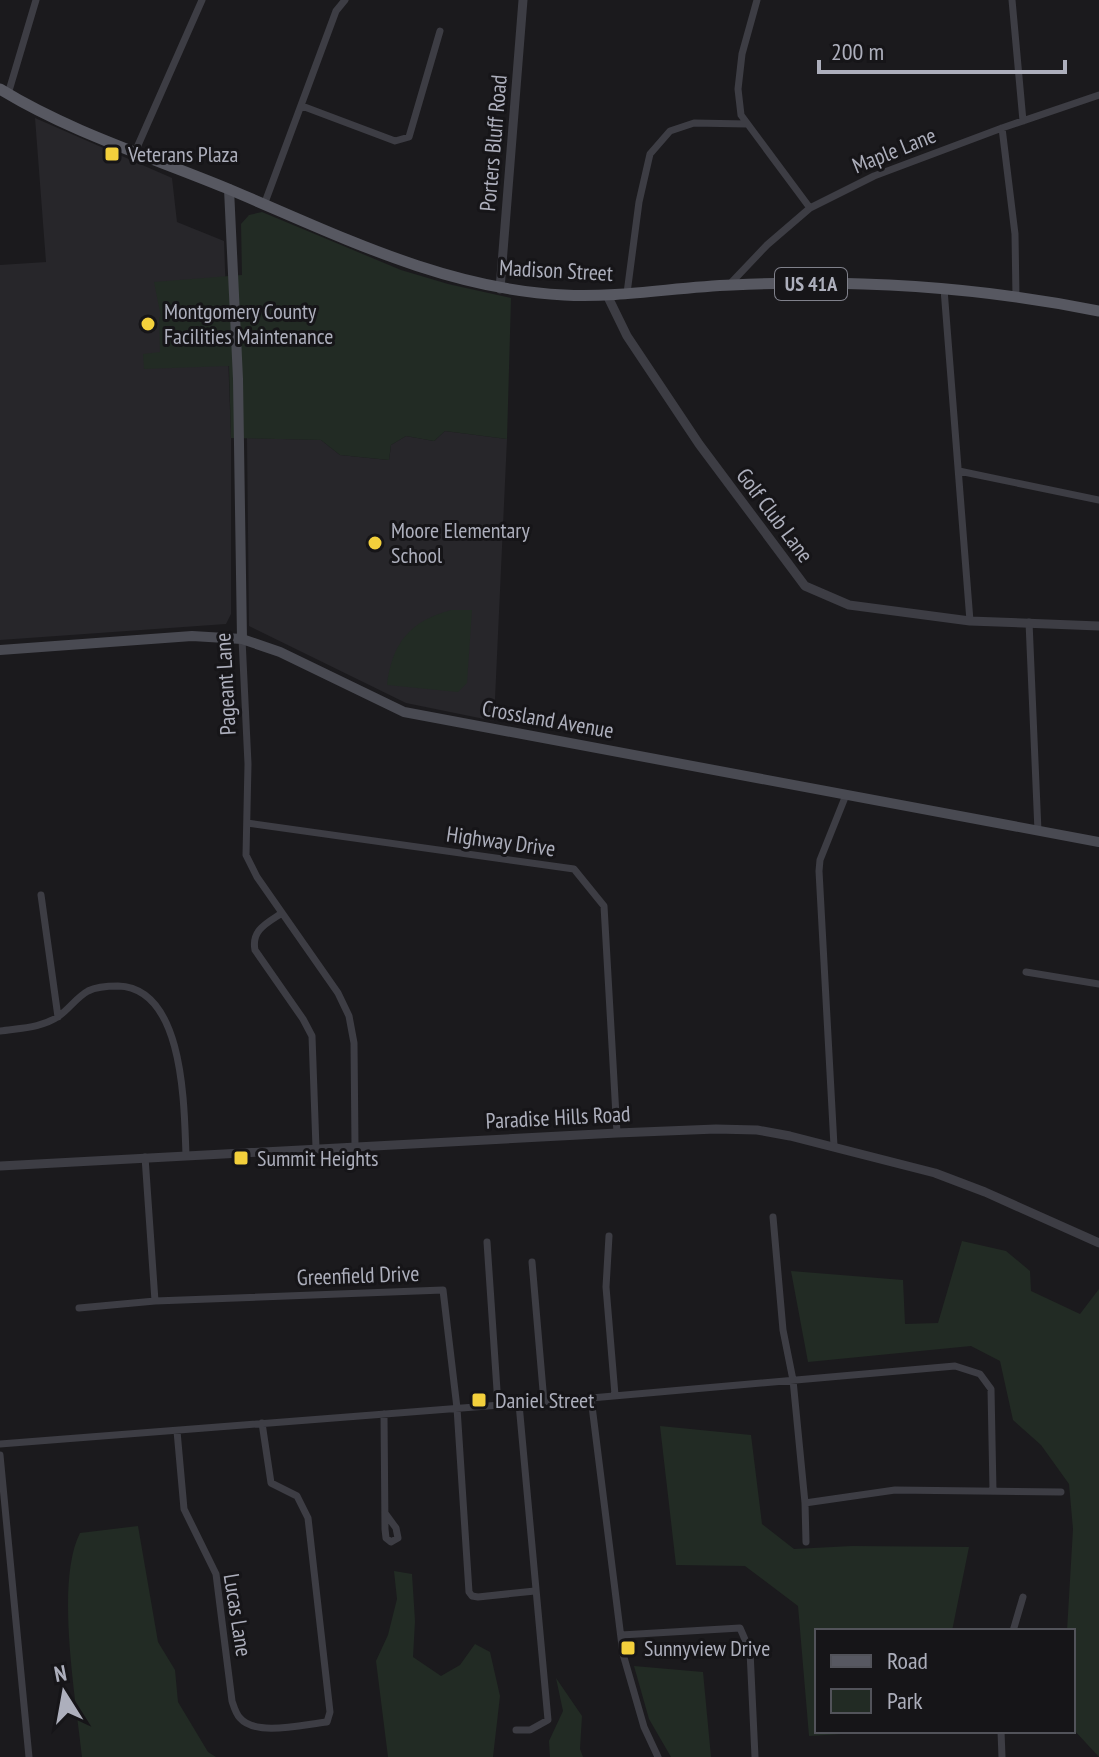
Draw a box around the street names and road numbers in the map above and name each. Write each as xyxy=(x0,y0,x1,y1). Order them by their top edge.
street label: Porters Bluff Road xyxy=(473,74,513,212)
street label: Maple Lane xyxy=(848,121,940,179)
street label: Madison Street xyxy=(498,253,614,287)
road number: US 41A xyxy=(775,268,847,300)
street label: Golf Club Lane xyxy=(730,462,820,568)
street label: Pageant Lane xyxy=(208,632,242,736)
street label: Crossland Avenue xyxy=(480,694,616,744)
street label: Highway Drive xyxy=(445,819,557,863)
street label: Paradise Hills Road xyxy=(485,1099,631,1135)
street label: Greenfield Drive xyxy=(296,1259,420,1291)
street label: Lucas Lane xyxy=(218,1572,258,1658)

